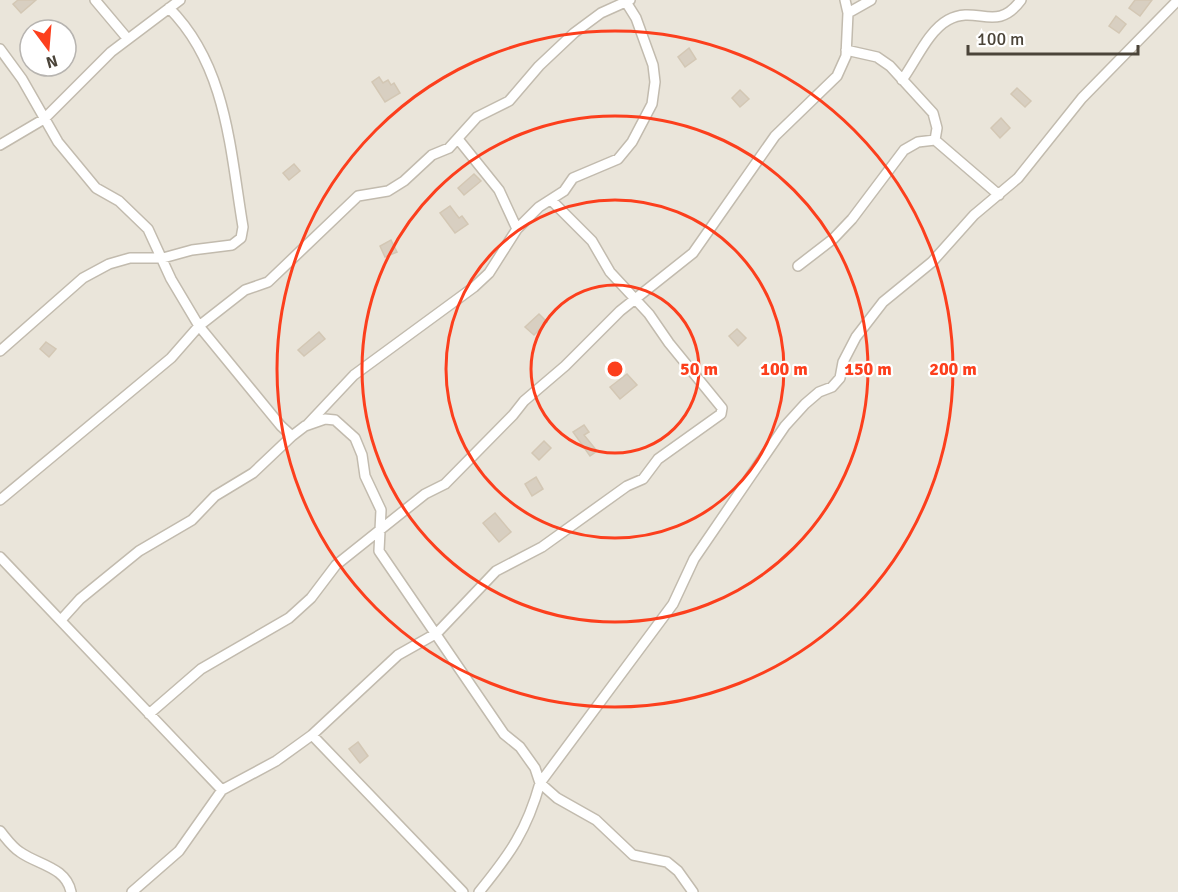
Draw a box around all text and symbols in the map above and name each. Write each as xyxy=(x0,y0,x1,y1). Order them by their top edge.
north arrow xyxy=(18,18,78,78)
scale bar xyxy=(968,18,1138,56)
text: 100 m xyxy=(977,28,1024,50)
text: N xyxy=(44,50,60,73)
text: 50 m xyxy=(680,358,718,380)
text: 100 m xyxy=(760,358,808,380)
text: 150 m xyxy=(844,358,892,380)
text: 200 m xyxy=(929,358,977,380)
centre of rings xyxy=(605,359,625,379)

